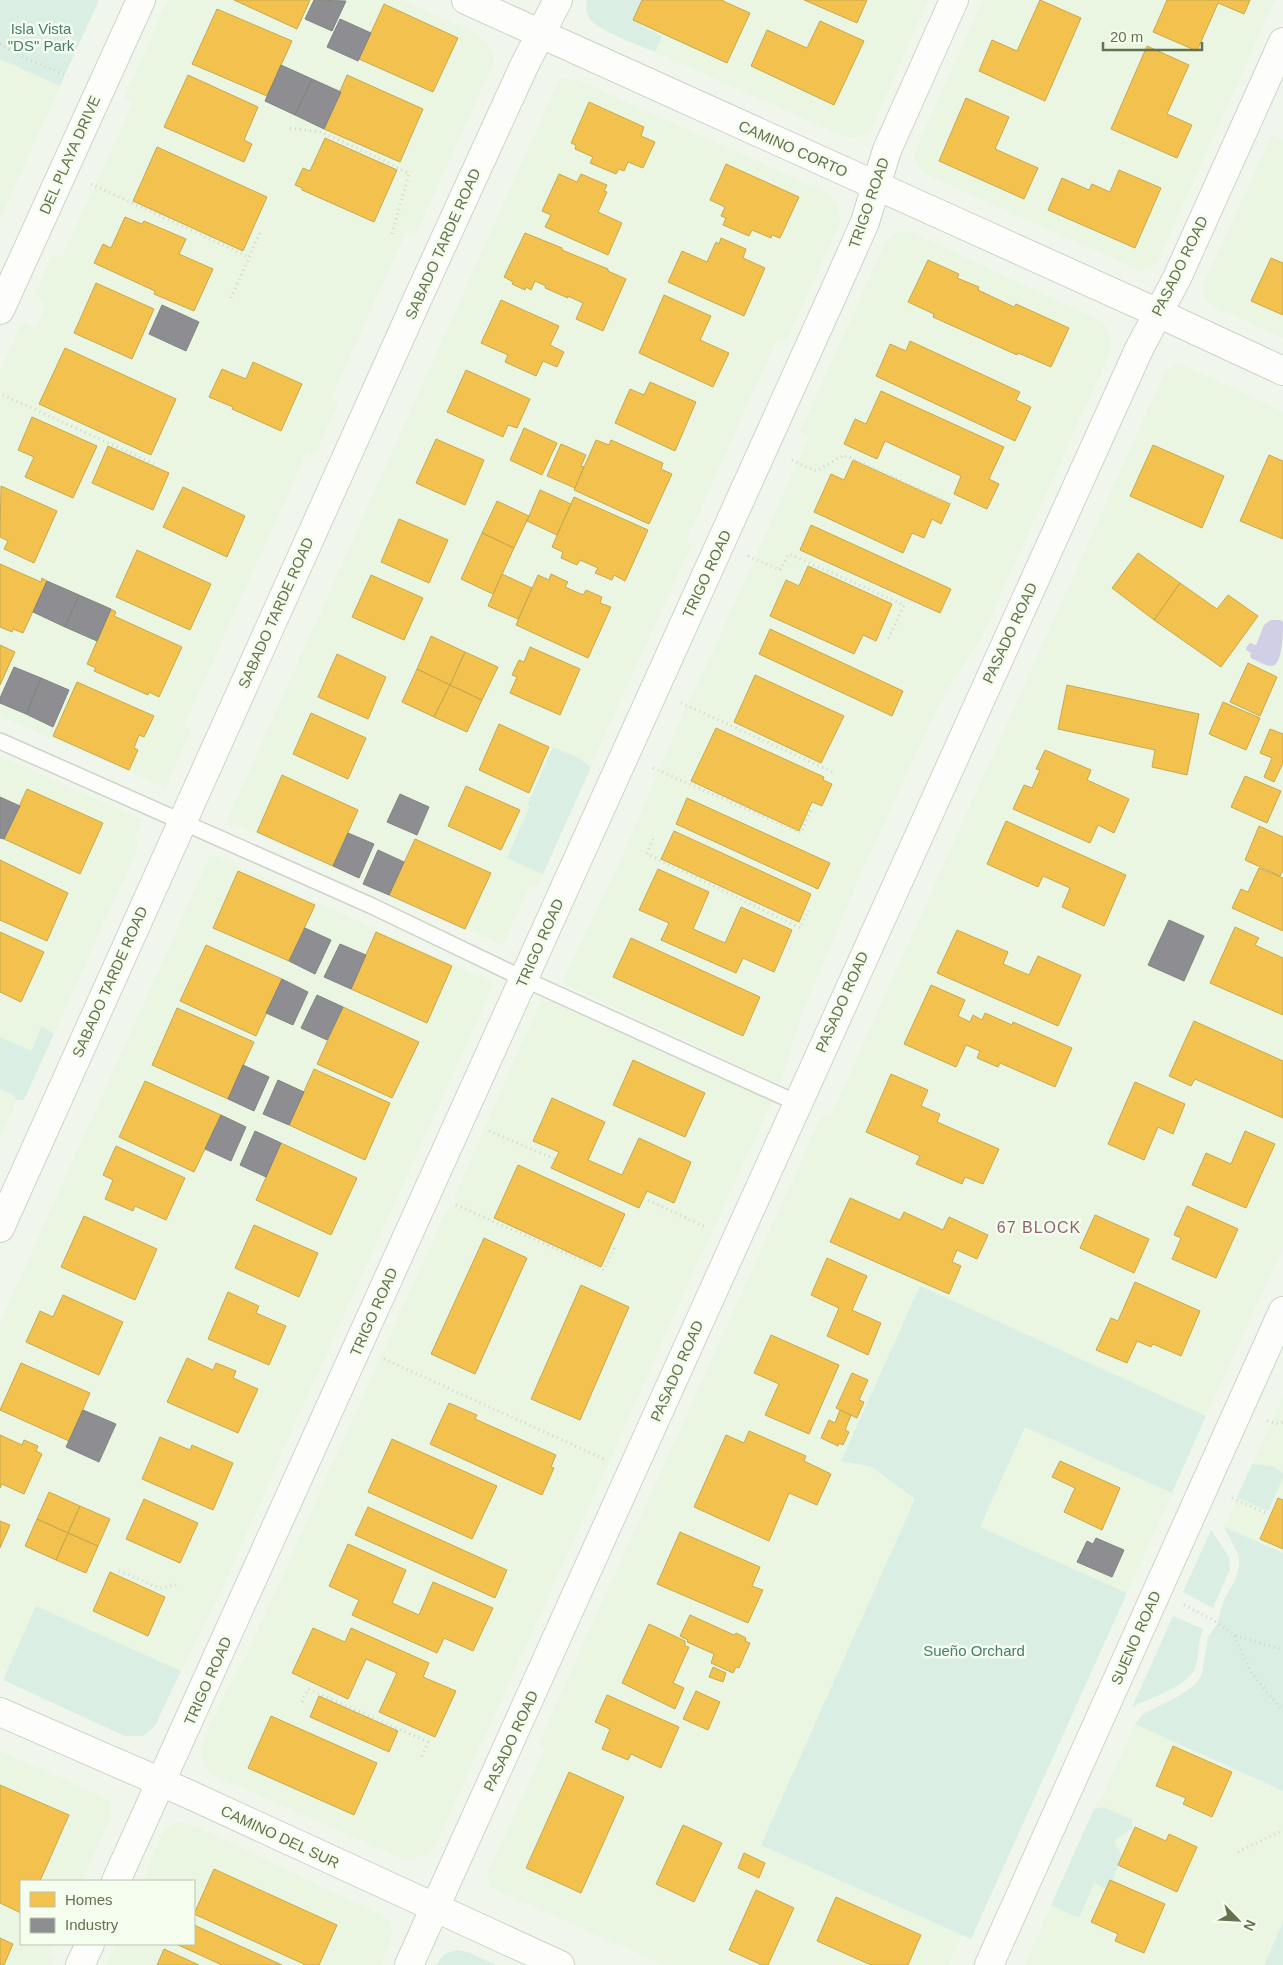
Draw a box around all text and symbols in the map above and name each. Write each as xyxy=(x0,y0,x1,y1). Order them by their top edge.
park label: Isla Vista "DS" Park xyxy=(8,20,75,54)
scale bar xyxy=(1103,20,1202,52)
text: 20 m xyxy=(1110,28,1143,45)
street label: DEL PLAYA DRIVE xyxy=(36,93,103,217)
street label: CAMINO CORTO xyxy=(736,117,850,180)
street label: TRIGO ROAD xyxy=(845,155,892,251)
street label: SABADO TARDE ROAD xyxy=(401,165,484,322)
street label: PASADO ROAD xyxy=(1148,213,1211,318)
street label: TRIGO ROAD xyxy=(679,527,734,620)
street label: SABADO TARDE ROAD xyxy=(234,534,317,691)
street label: PASADO ROAD xyxy=(979,580,1040,686)
street label: TRIGO ROAD xyxy=(512,896,567,990)
street label: SABADO TARDE ROAD xyxy=(68,903,151,1060)
street label: PASADO ROAD xyxy=(812,948,872,1055)
district label: 67 BLOCK xyxy=(997,1219,1081,1236)
street label: TRIGO ROAD xyxy=(346,1265,401,1359)
street label: PASADO ROAD xyxy=(647,1317,707,1424)
street label: SUENO ROAD xyxy=(1107,1588,1164,1687)
street label: TRIGO ROAD xyxy=(180,1634,235,1728)
park label: Sueño Orchard xyxy=(923,1642,1025,1659)
street label: PASADO ROAD xyxy=(480,1688,541,1794)
street label: CAMINO DEL SUR xyxy=(218,1802,342,1871)
legend xyxy=(20,1880,195,1945)
text: Homes xyxy=(65,1891,113,1908)
north arrow xyxy=(1213,1895,1263,1945)
text: Industry xyxy=(65,1916,119,1933)
text: N xyxy=(1241,1917,1259,1933)

